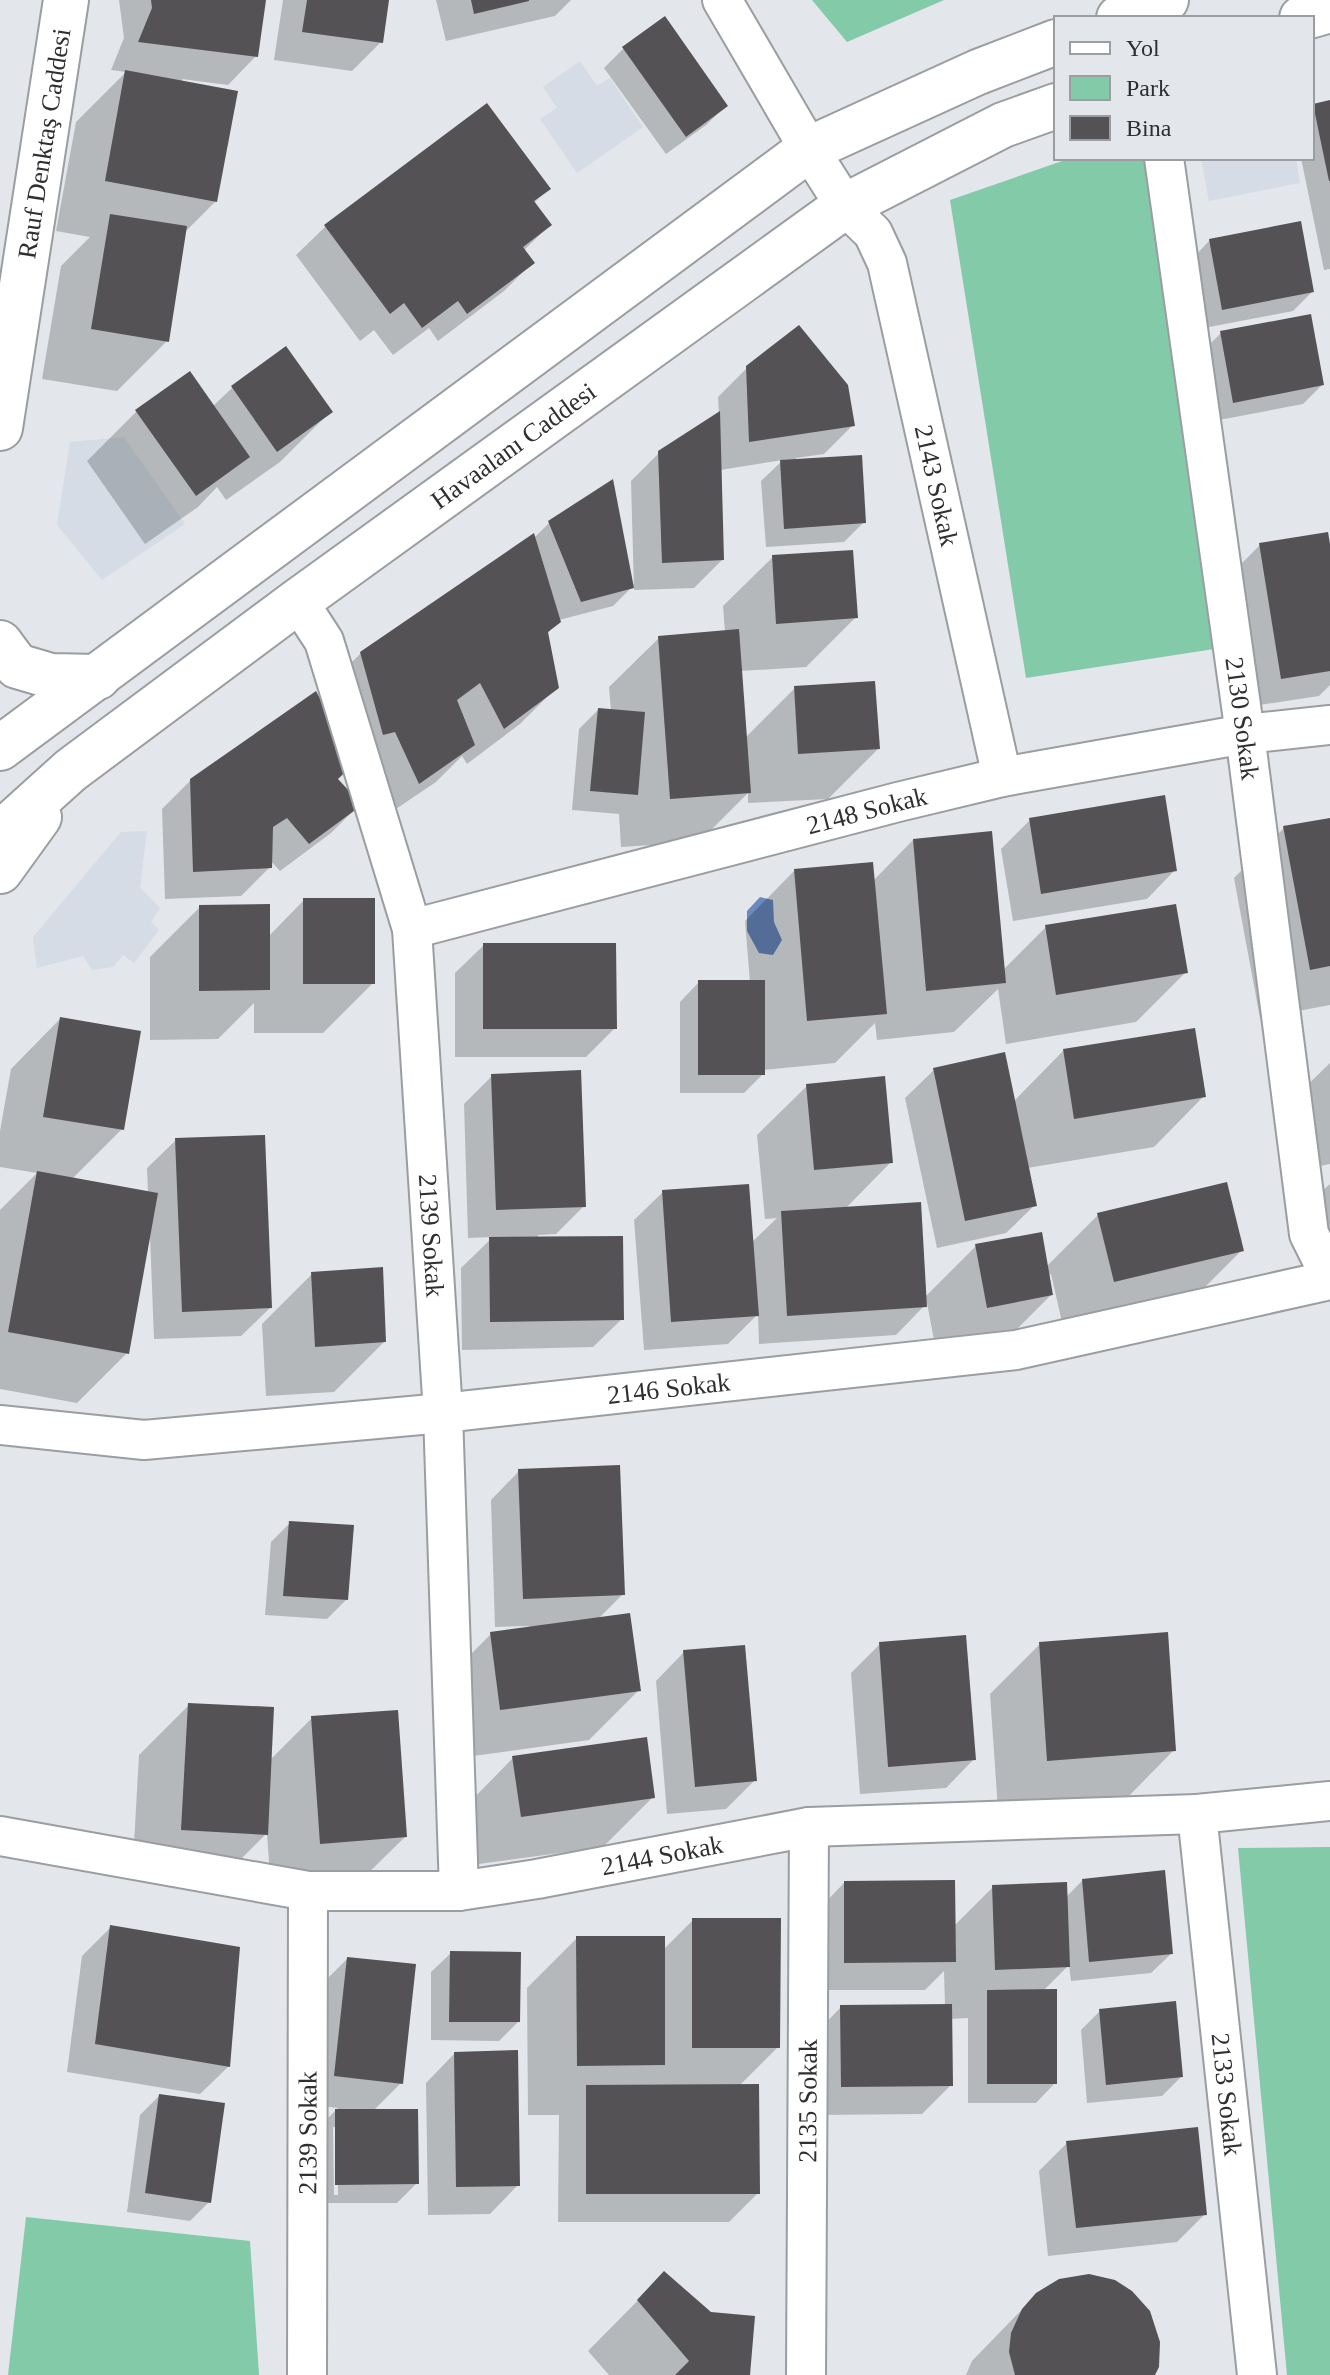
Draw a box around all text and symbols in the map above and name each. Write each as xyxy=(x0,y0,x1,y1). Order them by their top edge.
legend xyxy=(1054,16,1314,160)
street label: Rauf Denktaş Caddesi xyxy=(12,26,76,261)
text: Yol xyxy=(1126,35,1160,61)
text: Park xyxy=(1126,75,1170,101)
text: Bina xyxy=(1126,115,1172,141)
street label: Havaalanı Caddesi xyxy=(426,377,601,515)
street label: 2143 Sokak xyxy=(909,422,964,549)
street label: 2130 Sokak xyxy=(1219,655,1265,782)
street label: 2148 Sokak xyxy=(803,782,930,840)
street label: 2139 Sokak xyxy=(413,1173,450,1298)
street label: 2146 Sokak xyxy=(606,1368,732,1410)
street label: 2144 Sokak xyxy=(599,1830,725,1881)
street label: 2133 Sokak xyxy=(1206,2032,1247,2157)
street label: 2135 Sokak xyxy=(793,2039,823,2163)
street label: 2139 Sokak xyxy=(293,2071,323,2195)

